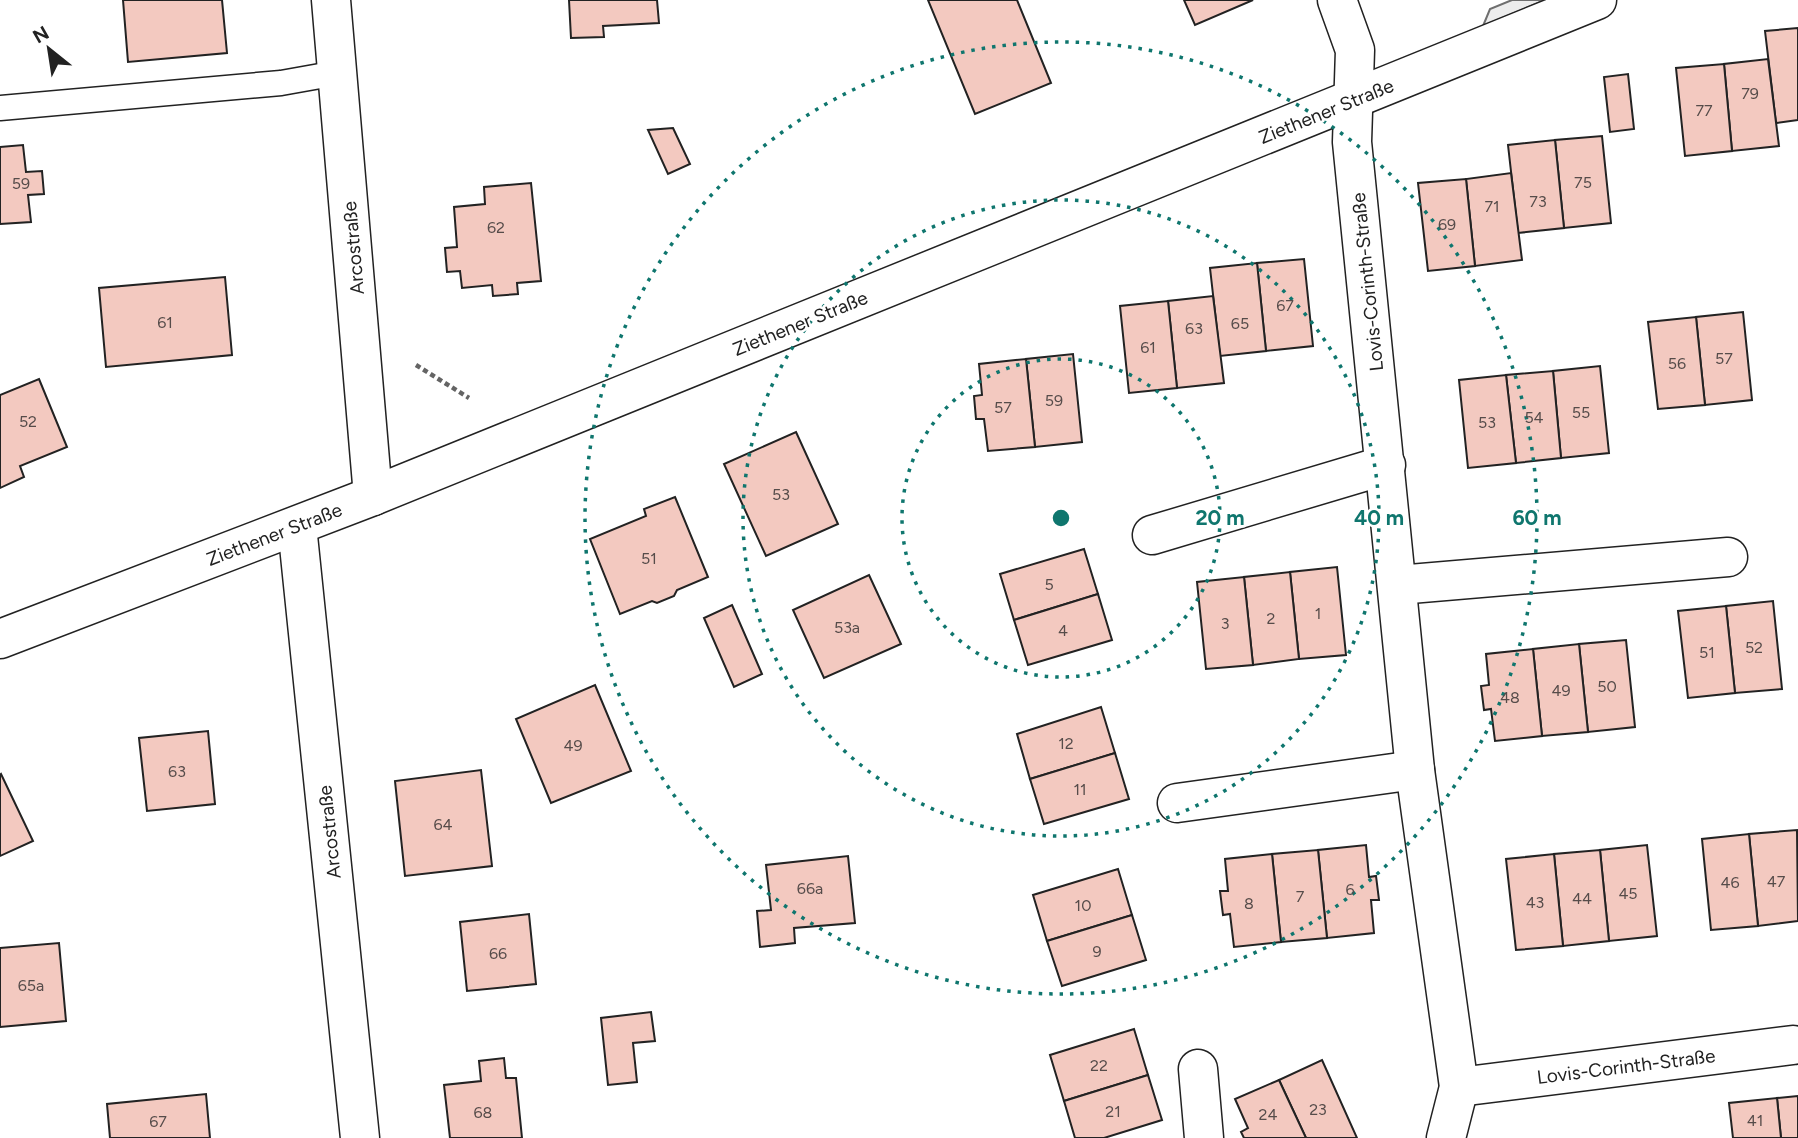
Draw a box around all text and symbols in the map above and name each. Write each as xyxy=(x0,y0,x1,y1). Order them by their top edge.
north arrow xyxy=(14,14,84,84)
text: N xyxy=(29,21,53,48)
street label: Ziethener Straße xyxy=(1255,74,1397,149)
house number: 79 xyxy=(1741,84,1759,103)
house number: 77 xyxy=(1695,101,1713,120)
house number: 75 xyxy=(1574,173,1592,192)
house number: 59 xyxy=(12,174,30,193)
street label: Lovis-Corinth-Straße xyxy=(1347,191,1388,372)
house number: 73 xyxy=(1529,192,1547,211)
house number: 71 xyxy=(1484,197,1500,216)
street label: Arcostraße xyxy=(338,200,369,296)
house number: 69 xyxy=(1438,215,1456,234)
house number: 62 xyxy=(487,218,505,237)
street label: Ziethener Straße xyxy=(729,286,871,361)
house number: 67 xyxy=(1276,296,1294,315)
house number: 61 xyxy=(157,313,173,332)
house number: 65 xyxy=(1231,314,1249,333)
house number: 63 xyxy=(1185,319,1203,338)
house number: 61 xyxy=(1140,338,1156,357)
house number: 57 xyxy=(1715,349,1733,368)
house number: 56 xyxy=(1668,354,1686,373)
house number: 59 xyxy=(1045,391,1063,410)
house number: 57 xyxy=(994,398,1012,417)
house number: 55 xyxy=(1572,403,1590,422)
house number: 54 xyxy=(1524,408,1544,427)
house number: 52 xyxy=(19,412,37,431)
house number: 53 xyxy=(1478,413,1496,432)
house number: 53 xyxy=(772,485,790,504)
street label: Ziethener Straße xyxy=(203,498,345,571)
text: 20 m xyxy=(1195,505,1245,530)
text: 40 m xyxy=(1354,505,1404,530)
text: 60 m xyxy=(1512,505,1562,530)
centre of rings xyxy=(1049,506,1073,530)
house number: 51 xyxy=(641,549,657,568)
house number: 5 xyxy=(1044,575,1054,594)
house number: 1 xyxy=(1315,604,1321,623)
house number: 2 xyxy=(1267,609,1275,628)
house number: 3 xyxy=(1221,614,1229,633)
house number: 53a xyxy=(834,618,860,637)
house number: 4 xyxy=(1058,621,1068,640)
house number: 52 xyxy=(1745,638,1763,657)
house number: 51 xyxy=(1699,643,1715,662)
house number: 50 xyxy=(1597,677,1617,696)
house number: 49 xyxy=(1552,681,1571,700)
house number: 48 xyxy=(1500,688,1520,707)
house number: 12 xyxy=(1058,734,1074,753)
house number: 49 xyxy=(564,736,583,755)
house number: 63 xyxy=(168,762,186,781)
house number: 11 xyxy=(1073,780,1087,799)
street label: Arcostraße xyxy=(313,784,346,880)
house number: 64 xyxy=(434,815,453,834)
house number: 47 xyxy=(1767,872,1786,891)
house number: 46 xyxy=(1721,873,1740,892)
house number: 66a xyxy=(797,879,823,898)
house number: 6 xyxy=(1345,880,1355,899)
house number: 45 xyxy=(1618,884,1638,903)
house number: 7 xyxy=(1296,887,1305,906)
house number: 44 xyxy=(1572,889,1592,908)
house number: 43 xyxy=(1526,893,1544,912)
house number: 8 xyxy=(1244,894,1254,913)
house number: 10 xyxy=(1075,896,1091,915)
house number: 9 xyxy=(1092,942,1102,961)
house number: 66 xyxy=(489,944,507,963)
house number: 65a xyxy=(18,976,44,995)
street label: Lovis-Corinth-Straße xyxy=(1536,1044,1717,1089)
house number: 22 xyxy=(1090,1056,1108,1075)
house number: 23 xyxy=(1309,1100,1327,1119)
house number: 21 xyxy=(1105,1102,1121,1121)
house number: 68 xyxy=(474,1103,492,1122)
house number: 24 xyxy=(1259,1105,1277,1124)
house number: 41 xyxy=(1747,1111,1763,1130)
house number: 67 xyxy=(149,1112,167,1131)

